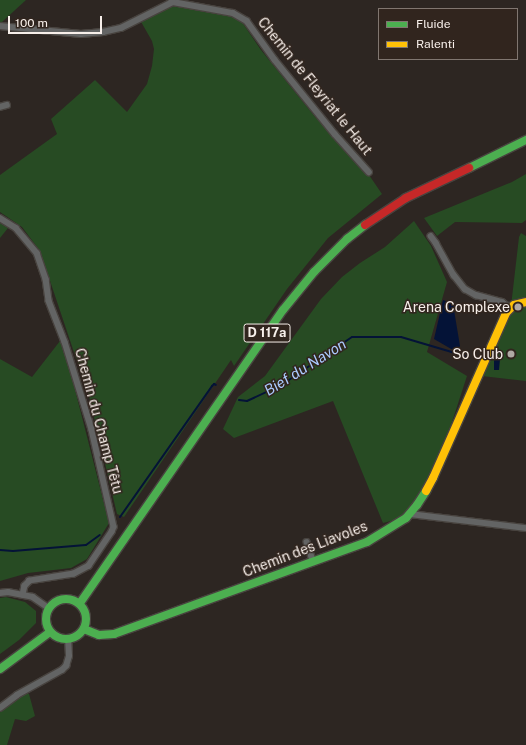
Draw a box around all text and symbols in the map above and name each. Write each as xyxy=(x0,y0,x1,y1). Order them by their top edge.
scale bar xyxy=(10,8,104,34)
legend xyxy=(378,8,518,60)
street label: Chemin de Fleyriat le Haut xyxy=(254,14,376,158)
text: 100 m xyxy=(15,16,48,30)
text: Fluide xyxy=(416,17,451,31)
text: Ralenti xyxy=(416,37,455,51)
place label: Arena Complexe xyxy=(403,299,510,315)
marker: Arena Complexe xyxy=(513,302,523,312)
road number: D 117a xyxy=(243,322,291,344)
water label: Bief du Navon xyxy=(261,335,349,399)
street label: Chemin du Champ Têtu xyxy=(71,346,127,496)
place label: So Club xyxy=(452,346,503,362)
marker: So Club xyxy=(506,349,516,359)
street label: Chemin des Liavoles xyxy=(240,517,370,581)

